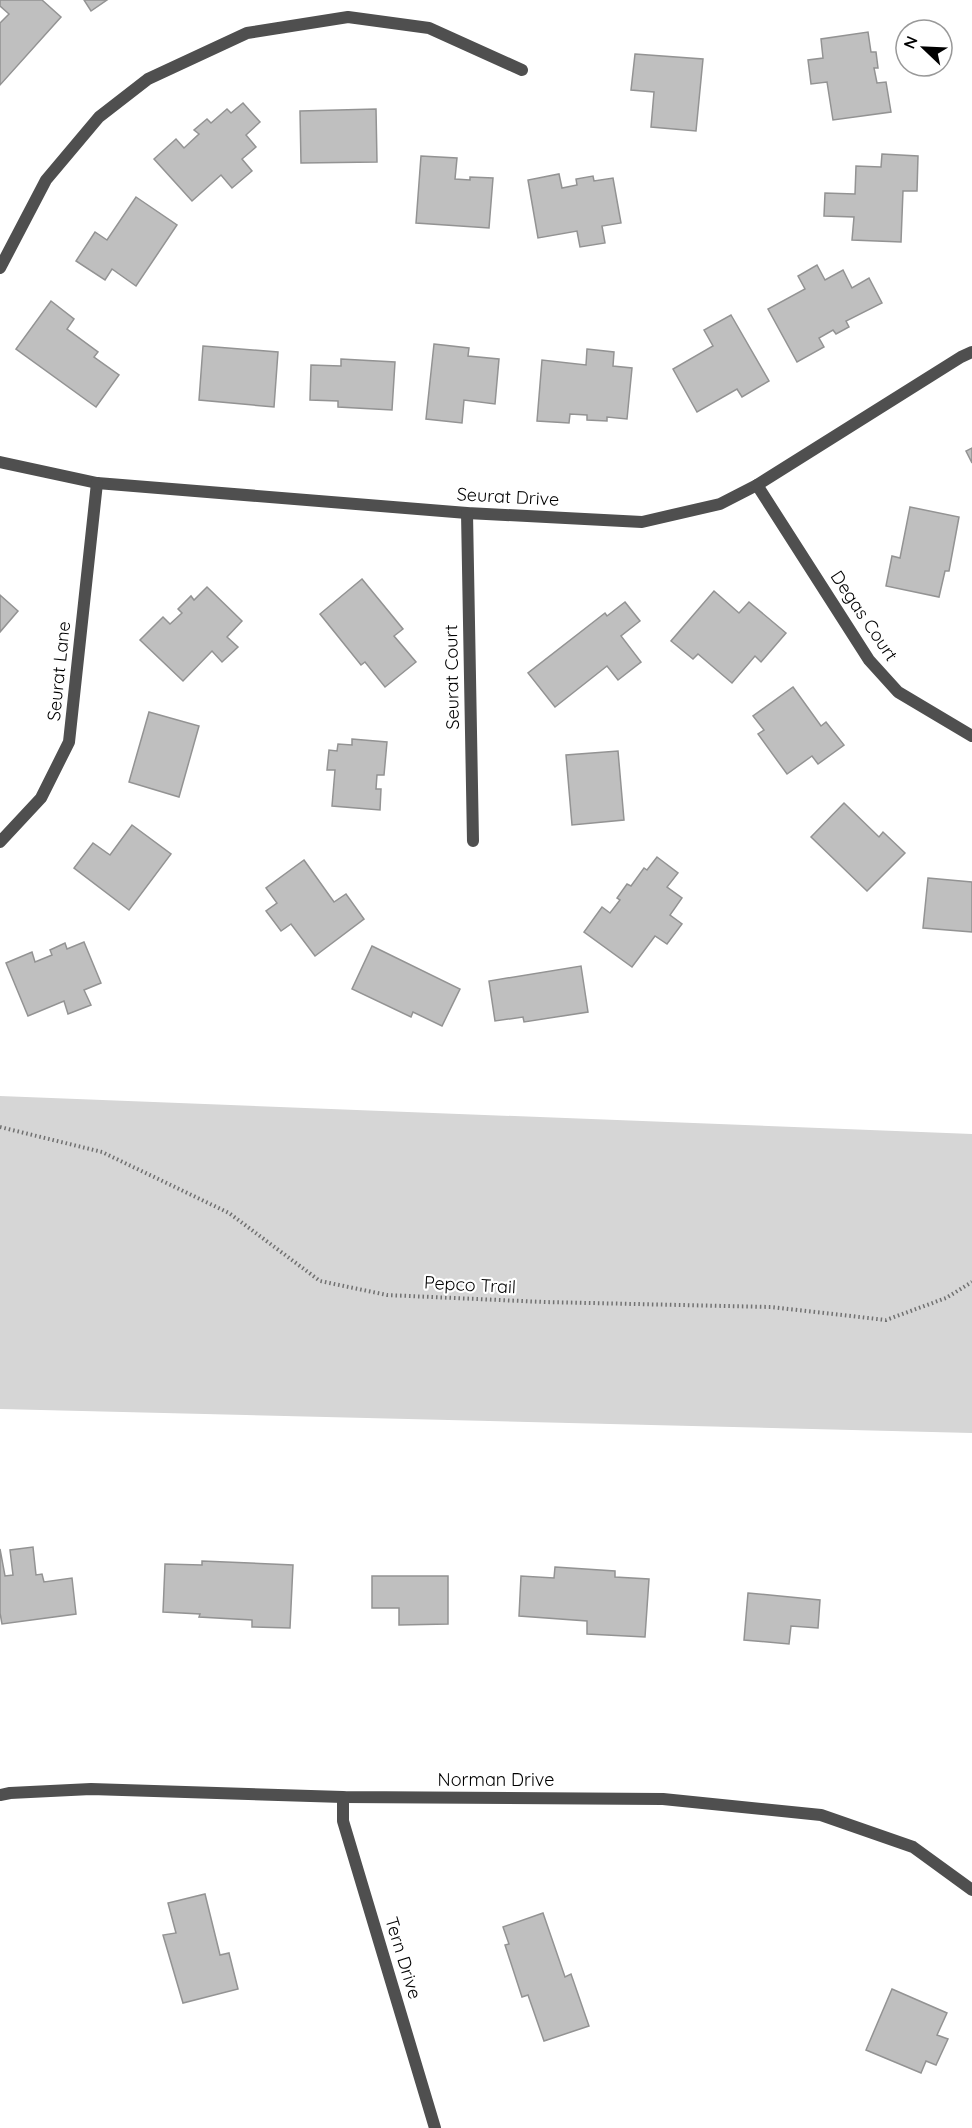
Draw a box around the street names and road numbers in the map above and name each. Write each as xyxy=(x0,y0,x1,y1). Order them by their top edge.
street label: Seurat Drive xyxy=(456,482,560,511)
street label: Degas Court xyxy=(826,566,903,665)
street label: Seurat Lane xyxy=(42,620,75,722)
street label: Seurat Court xyxy=(439,624,464,730)
street label: Pepco Trail xyxy=(423,1271,517,1298)
street label: Norman Drive xyxy=(438,1768,554,1791)
street label: Tern Drive xyxy=(380,1914,427,2002)

